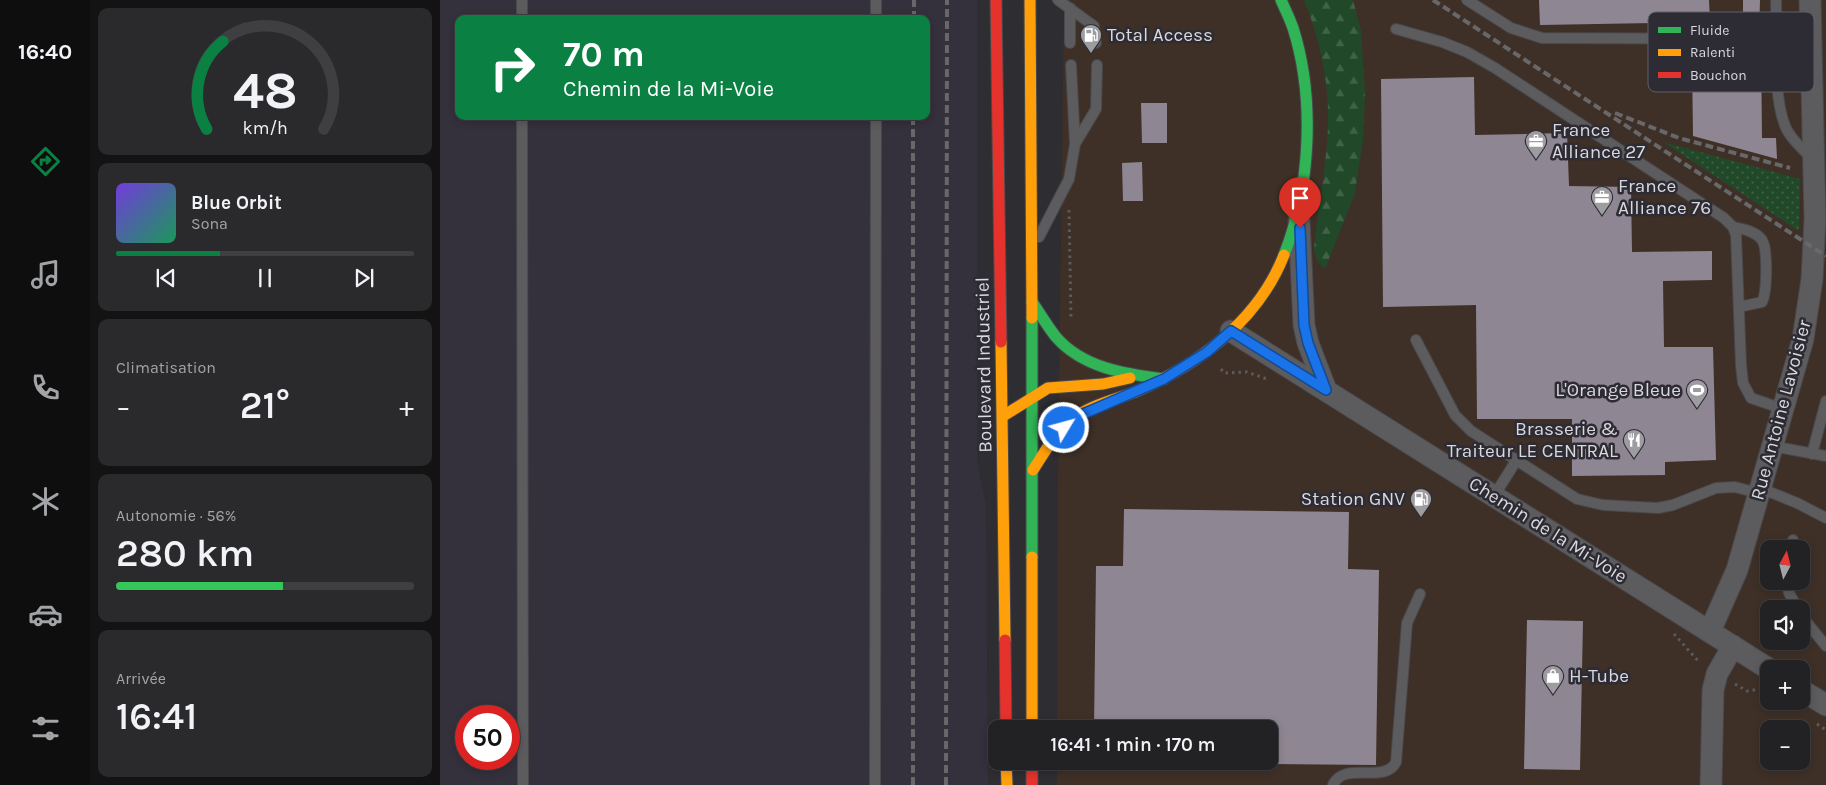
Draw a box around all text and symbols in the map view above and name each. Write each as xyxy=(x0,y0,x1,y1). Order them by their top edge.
legend xyxy=(1648,12,1814,92)
text: Fluide xyxy=(1690,22,1729,39)
fuel station icon: Total Access xyxy=(1079,23,1103,54)
place label: Total Access xyxy=(1107,24,1213,46)
text: 70 m xyxy=(563,34,645,75)
icon: right xyxy=(480,35,545,100)
text: 16:40 xyxy=(18,39,72,65)
text: Ralenti xyxy=(1690,44,1735,61)
text: 48 xyxy=(233,60,297,121)
text: Bouchon xyxy=(1690,67,1747,84)
text: Chemin de la Mi-Voie xyxy=(563,76,774,102)
text: km/h xyxy=(242,118,288,139)
place label: France Alliance 27 xyxy=(1552,119,1645,163)
office icon: France Alliance 27 xyxy=(1524,129,1548,160)
icon: directions xyxy=(28,144,63,179)
place label: France Alliance 76 xyxy=(1618,175,1711,219)
pin xyxy=(1279,177,1321,228)
icon: arrive xyxy=(1286,184,1314,212)
office icon: France Alliance 76 xyxy=(1590,185,1614,216)
text: Blue Orbit xyxy=(191,192,282,214)
text: Sona xyxy=(191,214,228,233)
icon: music xyxy=(28,257,63,292)
icon: previous xyxy=(152,264,180,292)
icon: pause xyxy=(251,264,279,292)
icon: next xyxy=(350,264,378,292)
street label: Boulevard Industriel xyxy=(971,277,997,453)
street label: Rue Antoine Lavoisier xyxy=(1746,317,1816,503)
text: Climatisation xyxy=(116,358,216,377)
icon: phone xyxy=(28,370,63,405)
sports icon: L'Orange Bleue xyxy=(1685,378,1709,409)
place label: L'Orange Bleue xyxy=(1555,379,1681,401)
text: 21° xyxy=(240,383,290,428)
text: − xyxy=(116,390,131,423)
text: + xyxy=(399,390,414,423)
position arrow xyxy=(1037,401,1089,453)
place label: Brasserie & Traiteur LE CENTRAL xyxy=(1447,418,1618,462)
restaurant icon: Brasserie & Traiteur LE CENTRAL xyxy=(1622,428,1646,459)
street label: Chemin de la Mi-Voie xyxy=(1465,472,1631,588)
icon: climate xyxy=(28,484,63,519)
fuel station icon: Station GNV xyxy=(1409,487,1433,518)
place label: Station GNV xyxy=(1301,488,1405,510)
text: Autonomie · 56% xyxy=(116,506,236,525)
text: 280 km xyxy=(116,531,254,576)
north arrow xyxy=(1760,540,1810,590)
map controls xyxy=(1760,540,1810,770)
icon: car xyxy=(28,597,63,632)
button: sound xyxy=(1760,600,1810,650)
button: + xyxy=(1760,660,1810,710)
shop icon: H-Tube xyxy=(1541,664,1565,695)
place label: H-Tube xyxy=(1569,665,1629,687)
text: Arrivée xyxy=(116,669,166,688)
text: 16:41 xyxy=(116,694,197,739)
speed limit sign: 50 xyxy=(455,705,520,770)
icon: filters xyxy=(28,711,63,746)
button: − xyxy=(1760,720,1810,770)
text: 16:41 · 1 min · 170 m xyxy=(1051,734,1215,756)

